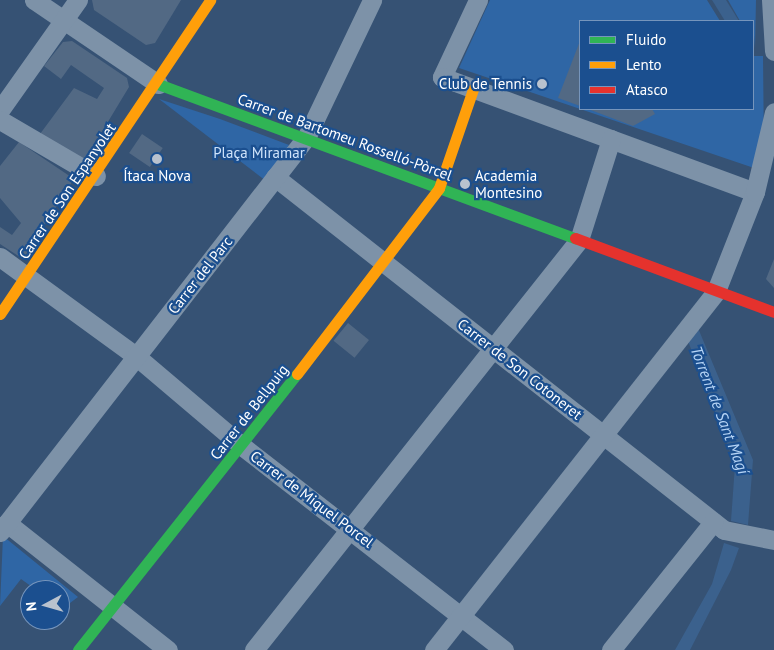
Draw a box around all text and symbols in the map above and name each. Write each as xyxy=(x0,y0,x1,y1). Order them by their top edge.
legend xyxy=(579,20,754,110)
text: Fluido xyxy=(626,30,666,49)
text: Lento xyxy=(626,55,662,74)
place label: Club de Tennis xyxy=(438,75,532,93)
marker: Club de Tennis xyxy=(536,78,548,90)
text: Atasco xyxy=(626,80,668,99)
street label: Carrer de Bartomeu Rosselló-Pòrcel xyxy=(235,90,455,184)
street label: Carrer de Son Espanyolet xyxy=(15,119,119,263)
park label: Plaça Miramar xyxy=(213,144,305,162)
marker: Ítaca Nova xyxy=(151,153,163,165)
place label: Academia Montesino xyxy=(475,166,542,201)
place label: Ítaca Nova xyxy=(123,167,191,185)
marker: Academia Montesino xyxy=(459,178,471,190)
street label: Carrer del Parc xyxy=(164,232,236,318)
street label: Carrer de Son Cotoneret xyxy=(454,315,586,423)
water label: Torrent de Sant Magí xyxy=(687,343,753,477)
street label: Carrer de Bellpuig xyxy=(206,361,292,463)
street label: Carrer de Miquel Porcel xyxy=(247,447,377,551)
north arrow xyxy=(20,580,70,630)
text: N xyxy=(22,601,41,612)

